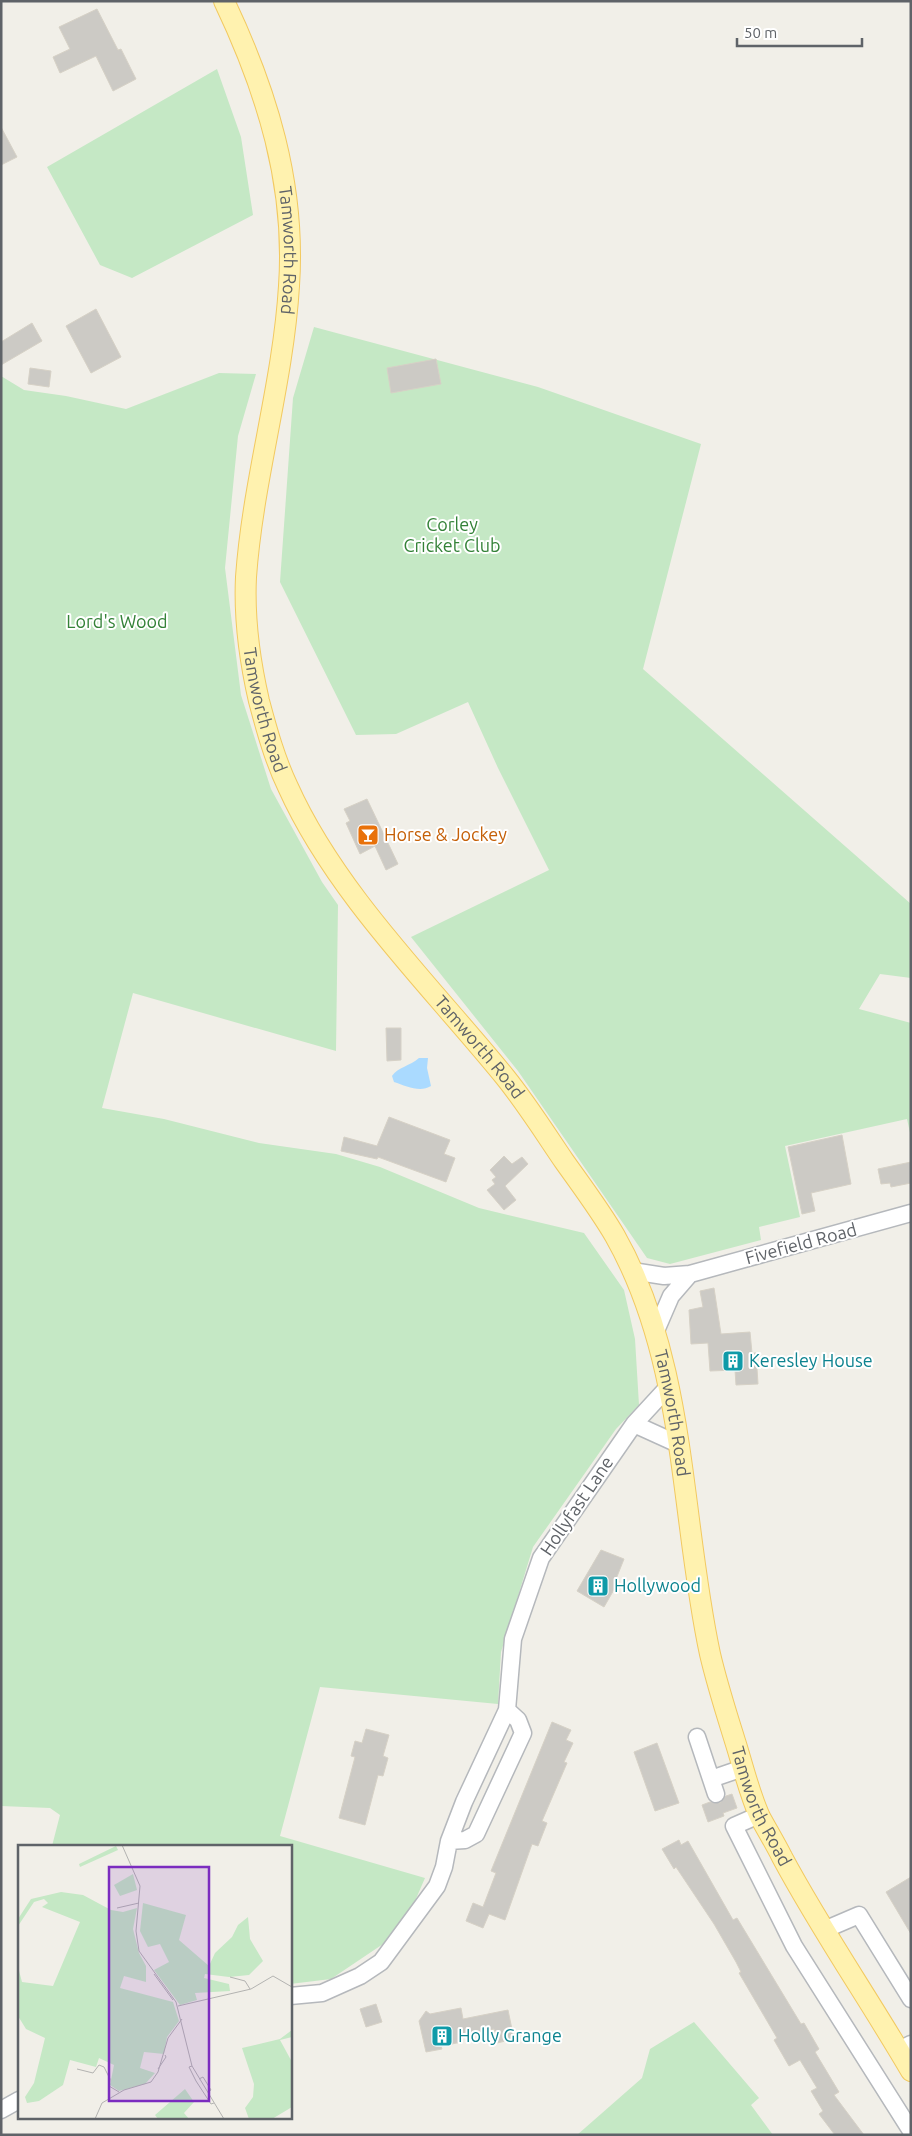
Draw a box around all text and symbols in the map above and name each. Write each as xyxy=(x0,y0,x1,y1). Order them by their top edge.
scale bar xyxy=(737,15,862,47)
text: 50 m xyxy=(744,24,777,41)
street label: Tamworth Road xyxy=(276,185,301,316)
park label: Corley Cricket Club xyxy=(403,514,501,555)
park label: Lord's Wood xyxy=(66,611,168,631)
street label: Tamworth Road xyxy=(240,646,291,775)
bar icon: Horse & Jockey xyxy=(356,823,380,847)
place label: Horse & Jockey xyxy=(384,824,507,844)
street label: Tamworth Road xyxy=(431,991,529,1102)
street label: Fivefield Road xyxy=(743,1219,859,1268)
street label: Tamworth Road xyxy=(651,1347,694,1478)
building icon: Keresley House xyxy=(721,1349,745,1373)
place label: Keresley House xyxy=(749,1350,873,1370)
street label: Hollyfast Lane xyxy=(536,1452,617,1559)
building icon: Hollywood xyxy=(586,1574,610,1598)
place label: Hollywood xyxy=(614,1575,701,1595)
street label: Tamworth Road xyxy=(728,1744,796,1869)
inset map xyxy=(18,1845,291,2118)
building icon: Holly Grange xyxy=(430,2024,454,2048)
place label: Holly Grange xyxy=(458,2025,562,2045)

